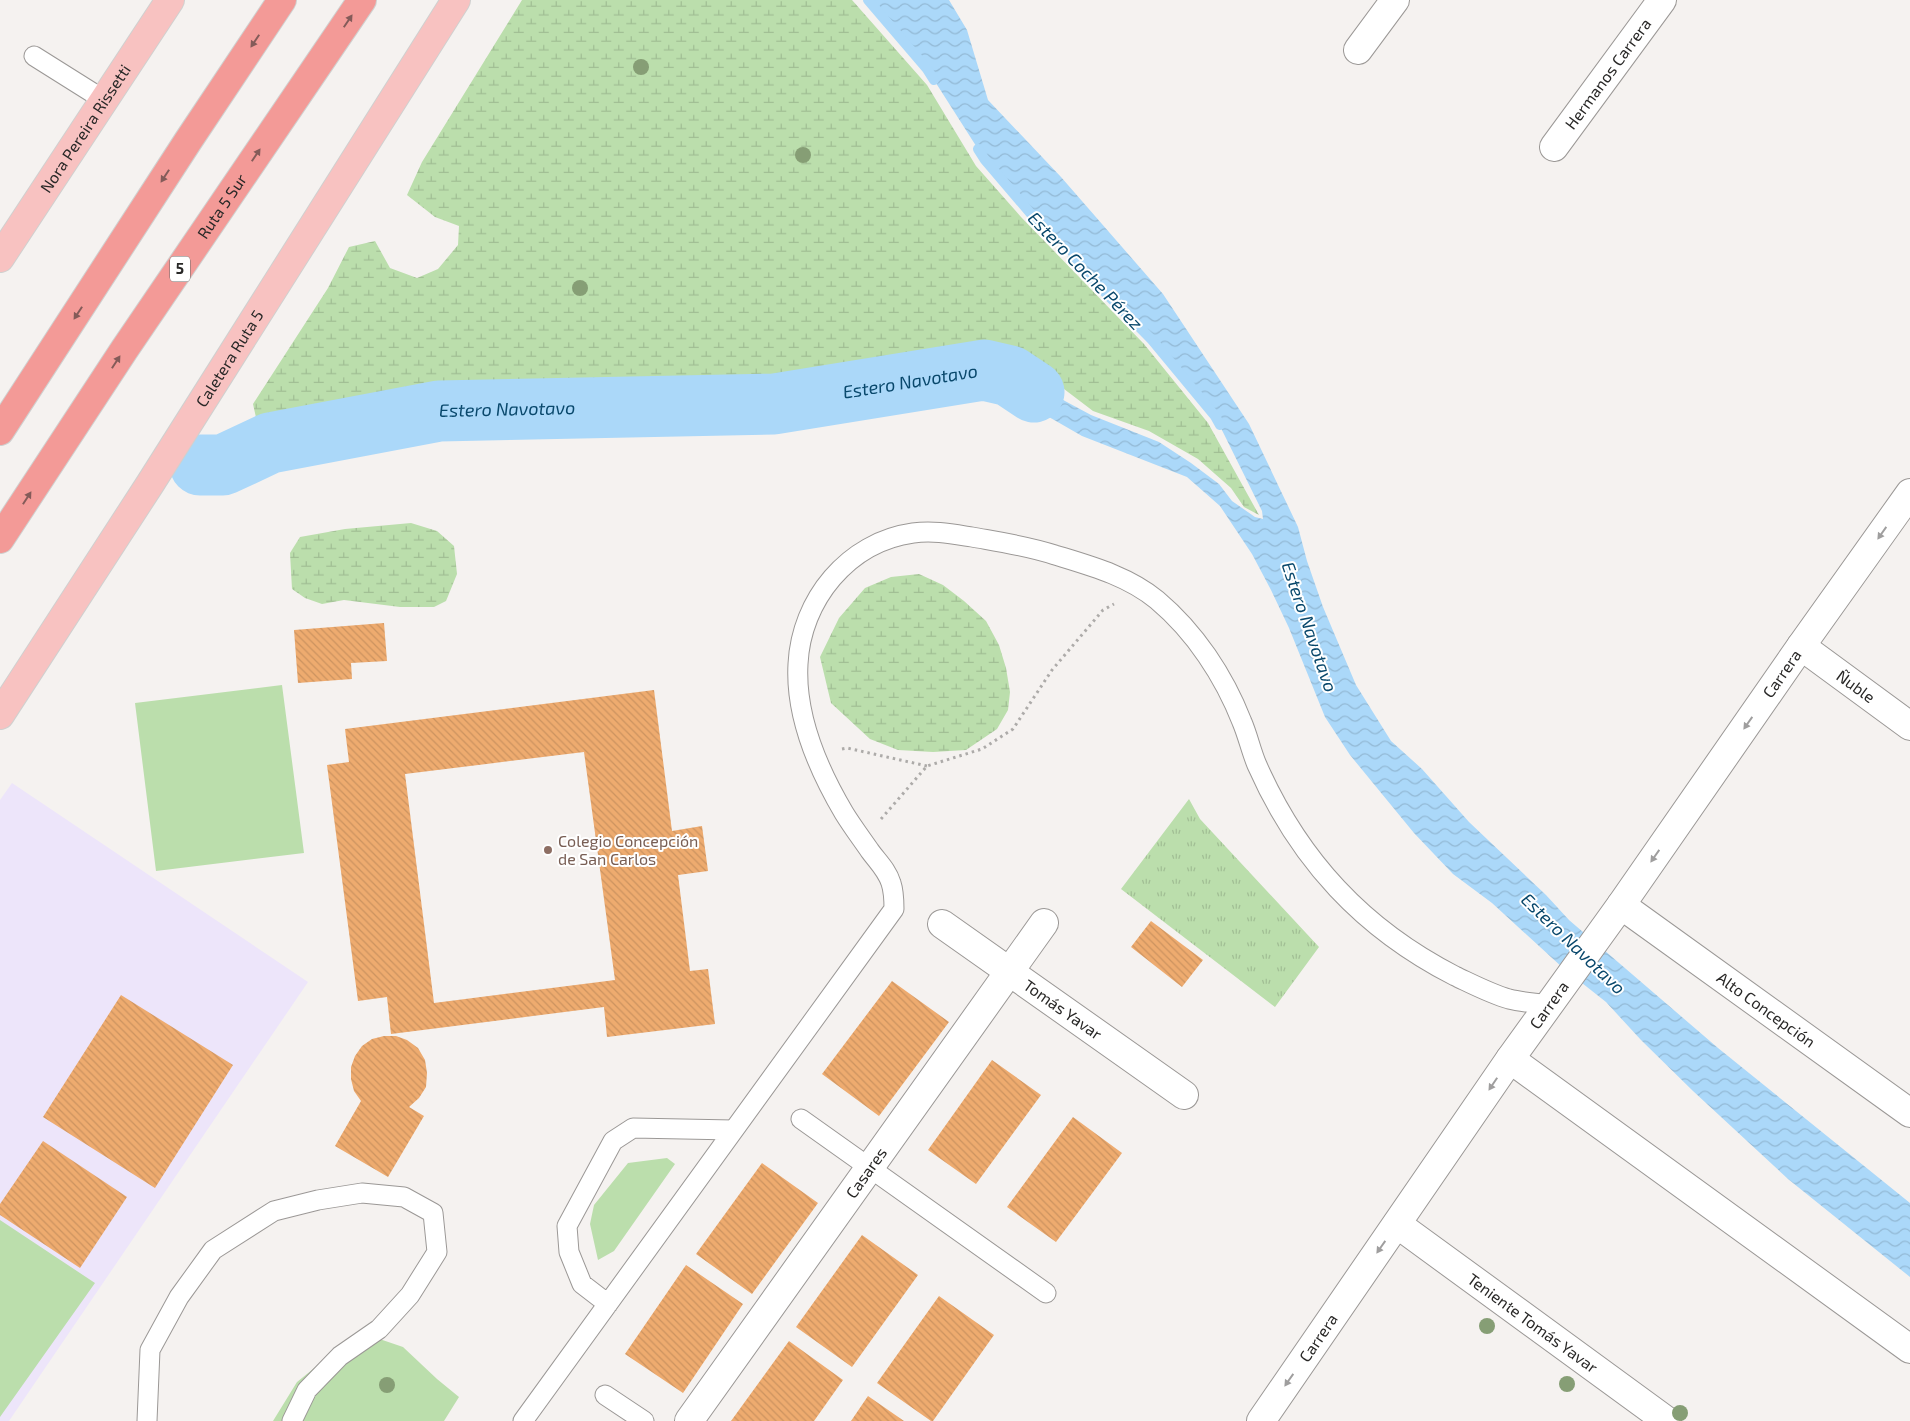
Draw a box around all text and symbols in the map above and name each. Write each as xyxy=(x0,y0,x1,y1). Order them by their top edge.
one-way arrow xyxy=(343,14,353,28)
street label: Hermanos Carrera xyxy=(1560,14,1655,133)
one-way arrow xyxy=(250,34,260,47)
street label: Nora Pereira Rissetti xyxy=(36,61,134,196)
one-way arrow xyxy=(252,149,261,162)
one-way arrow xyxy=(161,169,170,183)
street label: Ruta 5 Sur xyxy=(193,169,250,242)
water label: Estero Coche Pérez xyxy=(1024,207,1148,334)
road number: 5 xyxy=(170,256,190,282)
one-way arrow xyxy=(73,306,83,320)
street label: Caletera Ruta 5 xyxy=(191,306,267,410)
one-way arrow xyxy=(112,356,121,369)
water label: Estero Navotavo xyxy=(841,359,979,403)
water label: Estero Navotavo xyxy=(439,396,575,421)
one-way arrow xyxy=(22,491,32,505)
one-way arrow xyxy=(1877,526,1887,540)
water label: Estero Navotavo xyxy=(1277,559,1343,695)
street label: Carrera xyxy=(1758,646,1805,701)
street label: Ñuble xyxy=(1833,665,1879,706)
one-way arrow xyxy=(1743,716,1753,730)
place label: Colegio Concepción de San Carlos xyxy=(558,831,698,868)
marker: Colegio Concepción de San Carlos xyxy=(542,844,554,856)
one-way arrow xyxy=(1650,849,1660,863)
water label: Estero Navotavo xyxy=(1517,888,1630,998)
street label: Alto Concepción xyxy=(1714,967,1819,1051)
street label: Tomás Yavar xyxy=(1020,975,1106,1043)
street label: Carrera xyxy=(1525,977,1572,1032)
one-way arrow xyxy=(1488,1077,1498,1091)
street label: Casares xyxy=(841,1143,890,1201)
one-way arrow xyxy=(1376,1240,1386,1254)
street label: Teniente Tomás Yavar xyxy=(1464,1269,1602,1377)
street label: Carrera xyxy=(1295,1310,1341,1365)
one-way arrow xyxy=(1284,1374,1294,1387)

